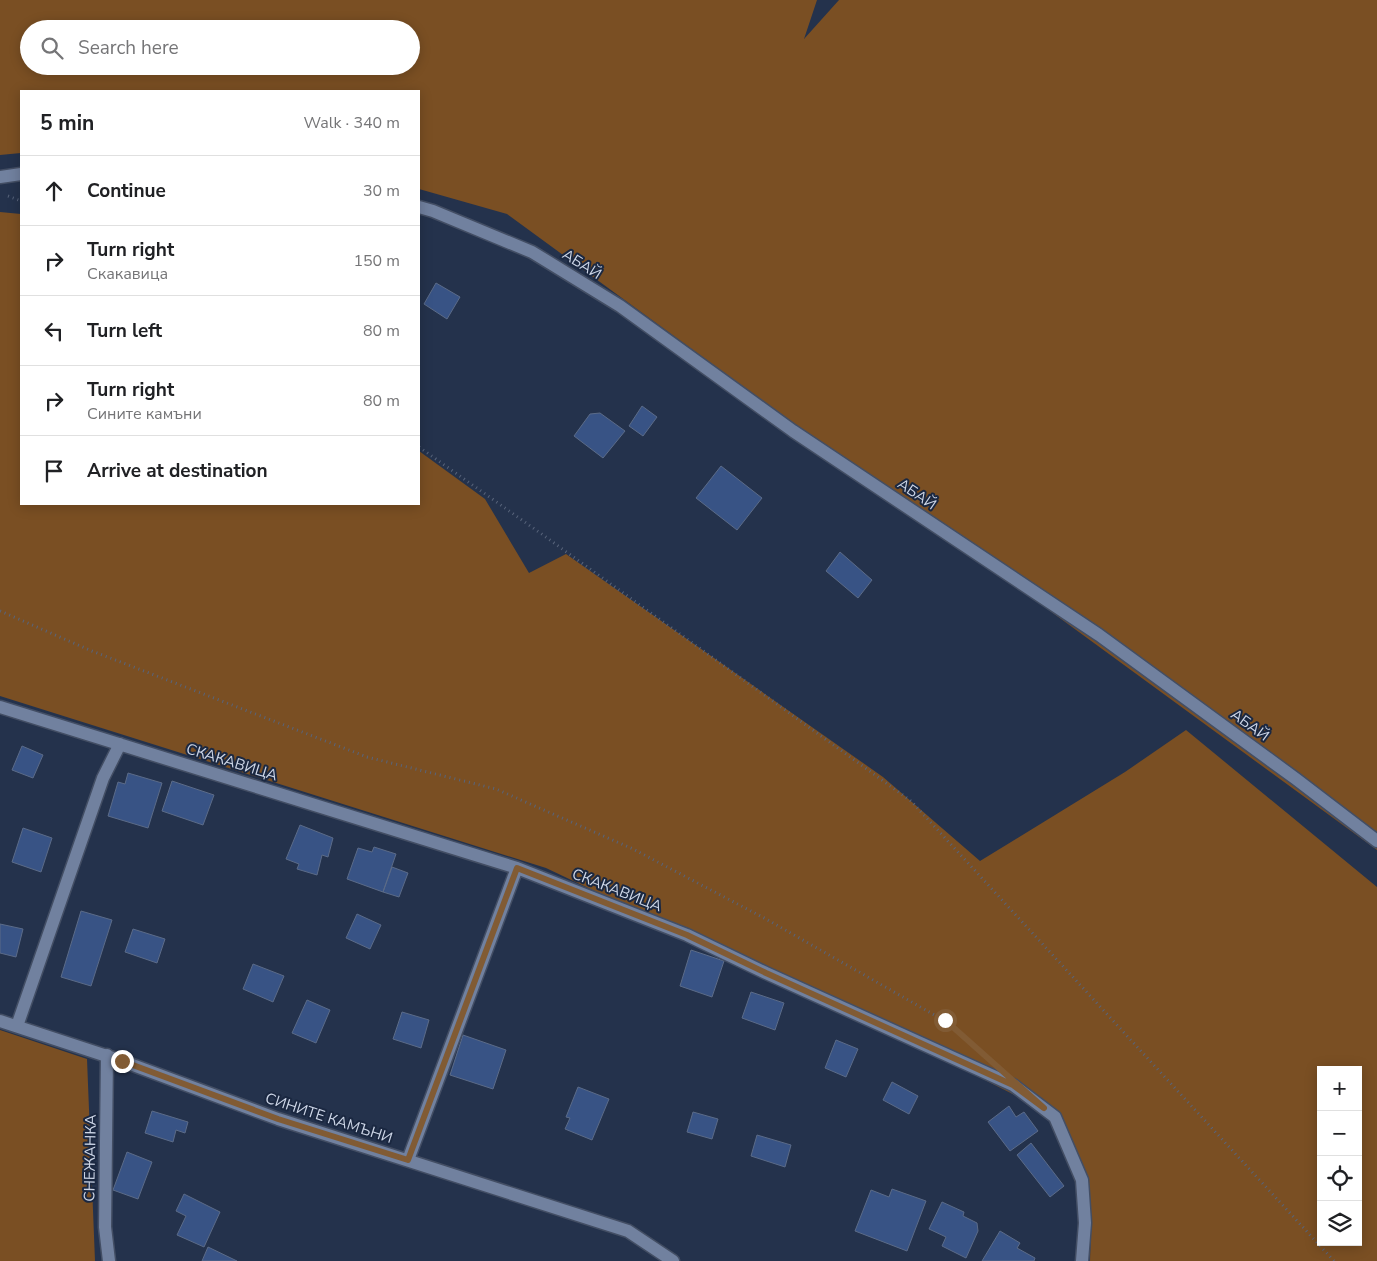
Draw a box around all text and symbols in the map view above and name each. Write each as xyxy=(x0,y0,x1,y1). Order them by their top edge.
search box xyxy=(20,20,420,75)
icon: search xyxy=(38,34,66,62)
text: Search here xyxy=(78,35,179,61)
text: 5 min xyxy=(40,109,94,137)
text: Walk · 340 m xyxy=(304,112,400,134)
icon: ahead xyxy=(40,177,68,205)
text: Continue xyxy=(87,178,166,204)
text: 30 m xyxy=(363,180,400,202)
text: Turn right xyxy=(87,237,174,263)
street label: АБАЙ xyxy=(559,244,605,284)
icon: right xyxy=(40,247,68,275)
text: 150 m xyxy=(353,250,400,272)
text: Скакавица xyxy=(87,263,168,285)
icon: left xyxy=(40,317,68,345)
text: Turn left xyxy=(87,318,162,344)
text: 80 m xyxy=(363,320,400,342)
text: Turn right xyxy=(87,377,174,403)
icon: right xyxy=(40,387,68,415)
text: 80 m xyxy=(363,390,400,412)
text: Сините камъни xyxy=(87,403,202,425)
icon: arrive xyxy=(40,457,68,485)
text: Arrive at destination xyxy=(87,458,268,484)
street label: АБАЙ xyxy=(894,474,940,514)
street label: АБАЙ xyxy=(1227,704,1273,746)
street label: СКАКАВИЦА xyxy=(184,739,280,785)
street label: СКАКАВИЦА xyxy=(569,864,665,916)
route start xyxy=(934,1009,957,1032)
route end xyxy=(111,1050,134,1073)
map controls xyxy=(1317,1066,1362,1246)
button: + xyxy=(1317,1066,1362,1111)
street label: СИНИТЕ КАМЪНИ xyxy=(263,1088,395,1148)
button: − xyxy=(1317,1111,1362,1156)
street label: СНЕЖАНКА xyxy=(79,1114,101,1202)
button: locate xyxy=(1317,1156,1362,1201)
button: layers xyxy=(1317,1201,1362,1246)

